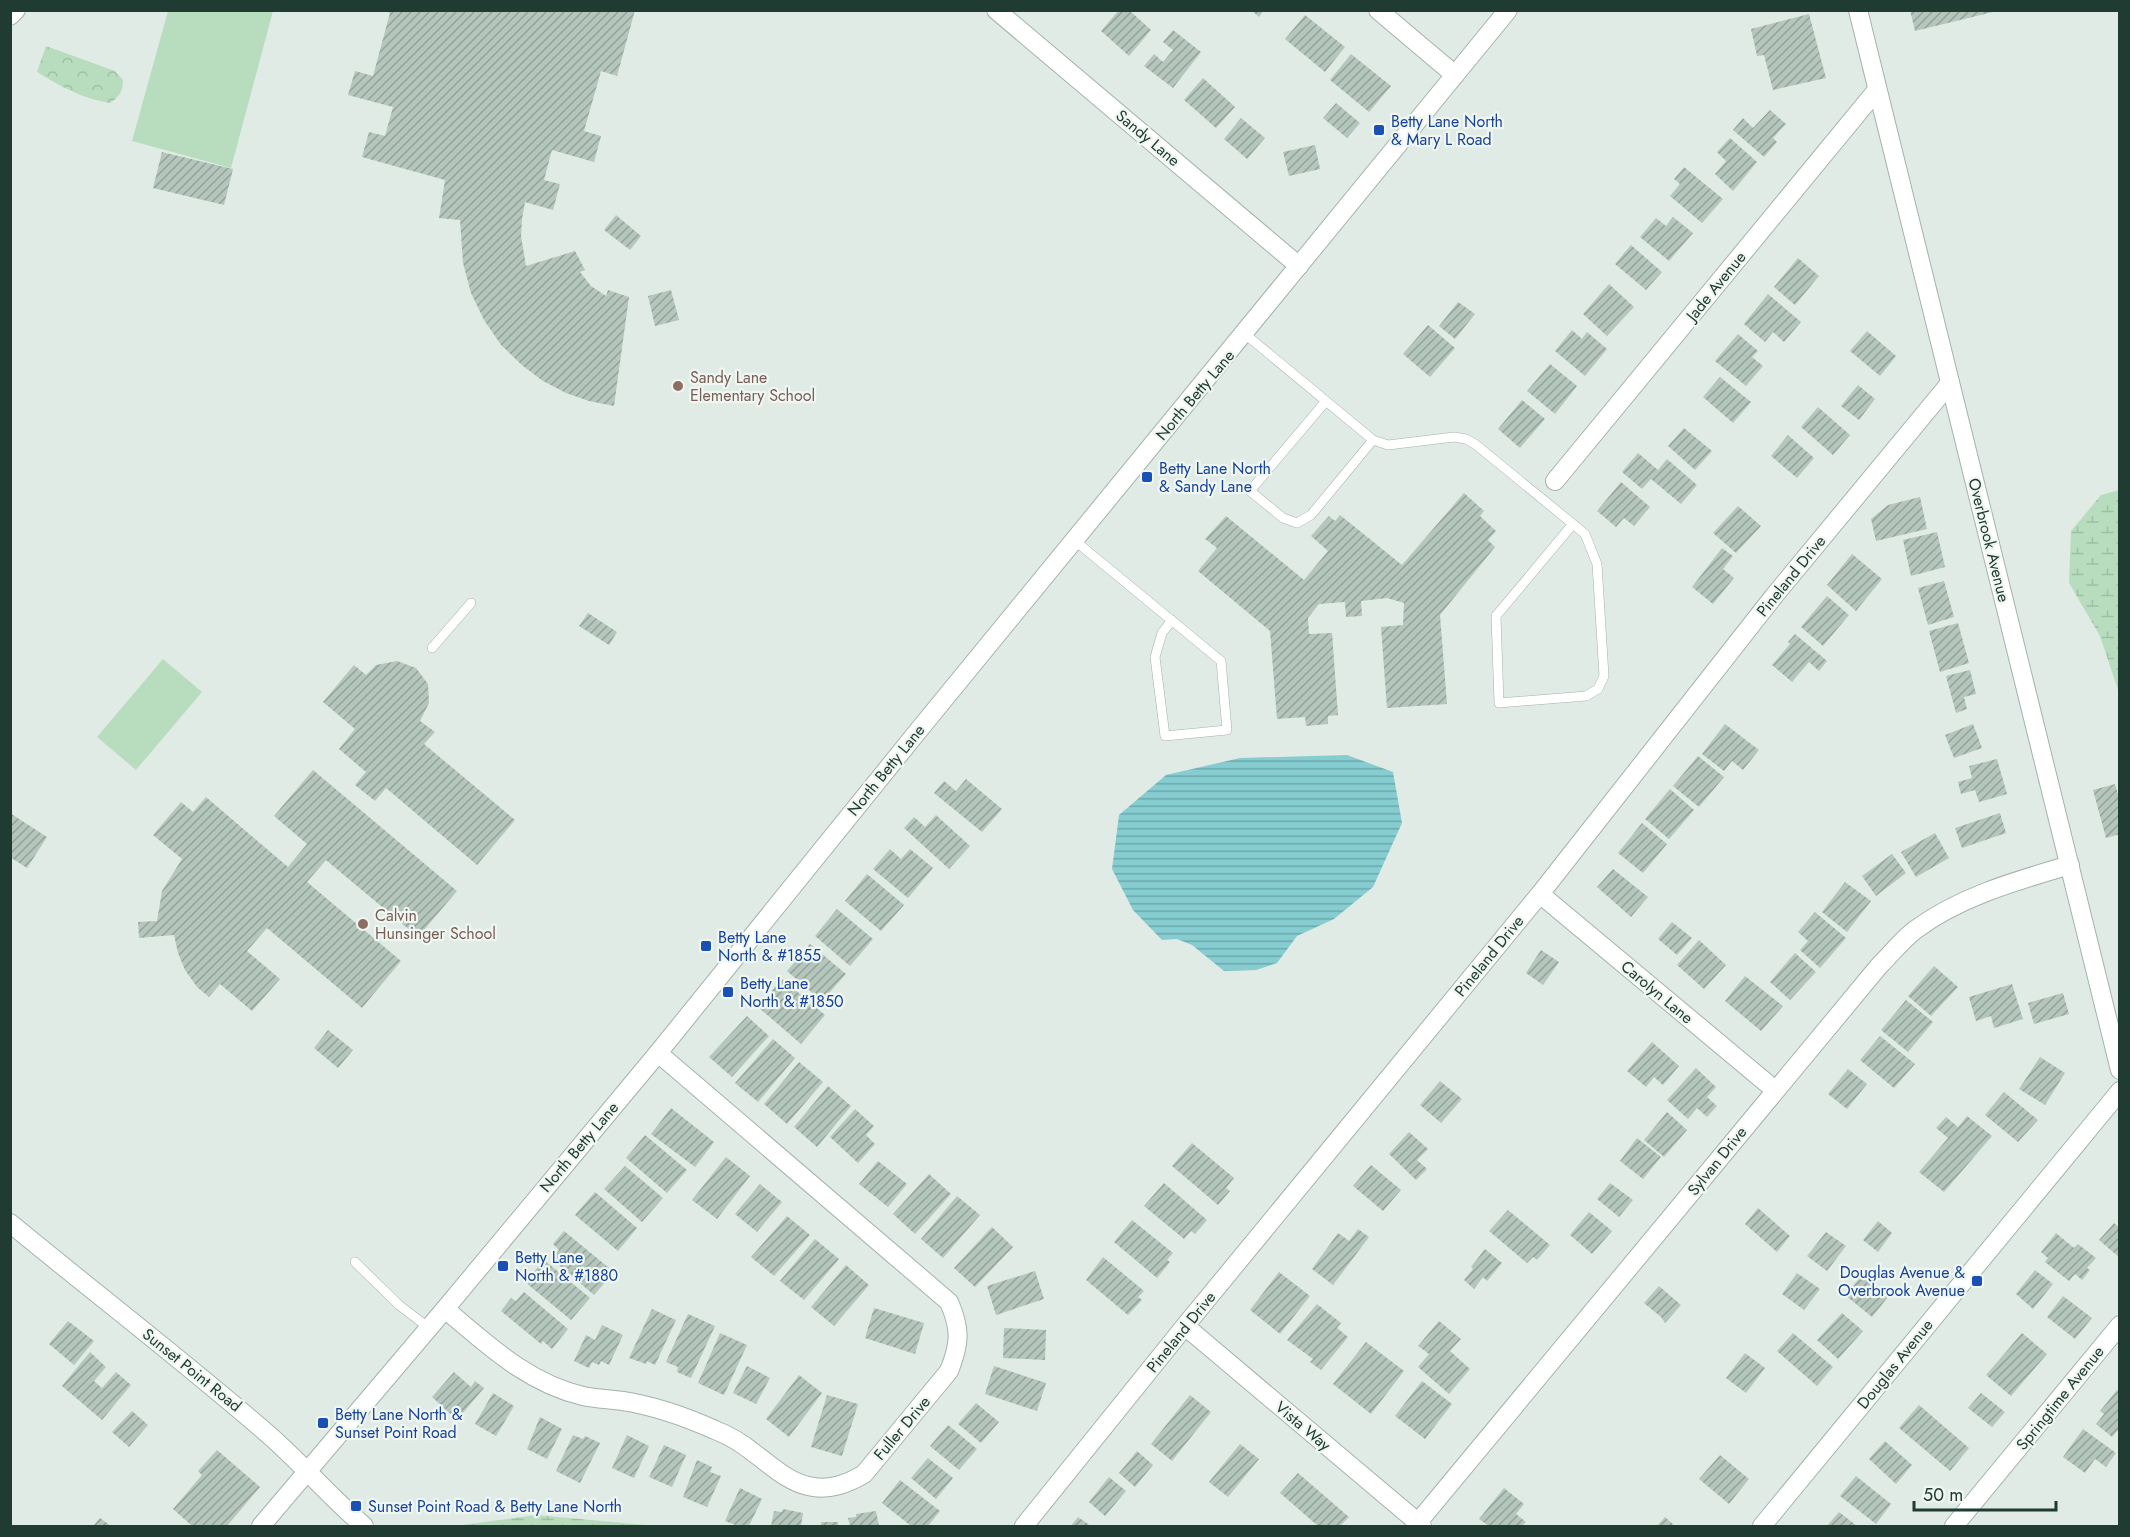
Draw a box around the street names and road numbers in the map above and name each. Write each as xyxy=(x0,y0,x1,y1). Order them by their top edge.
street label: Sandy Lane xyxy=(1111,104,1185,172)
street label: Jade Avenue xyxy=(1680,246,1751,327)
street label: North Betty Lane xyxy=(1150,345,1240,445)
street label: Overbrook Avenue xyxy=(1962,476,2016,604)
street label: Pineland Drive xyxy=(1751,530,1831,622)
street label: North Betty Lane xyxy=(842,719,930,821)
street label: Pineland Drive xyxy=(1449,910,1529,1002)
street label: Carolyn Lane xyxy=(1616,955,1698,1029)
street label: North Betty Lane xyxy=(534,1097,624,1197)
street label: Sylvan Drive xyxy=(1682,1122,1752,1200)
street label: Pineland Drive xyxy=(1141,1286,1221,1378)
street label: Douglas Avenue xyxy=(1852,1314,1938,1414)
street label: Sunset Point Road xyxy=(137,1323,247,1417)
street label: Springtime Avenue xyxy=(2011,1341,2109,1455)
street label: Fuller Drive xyxy=(868,1391,936,1465)
street label: Vista Way xyxy=(1270,1396,1337,1457)

